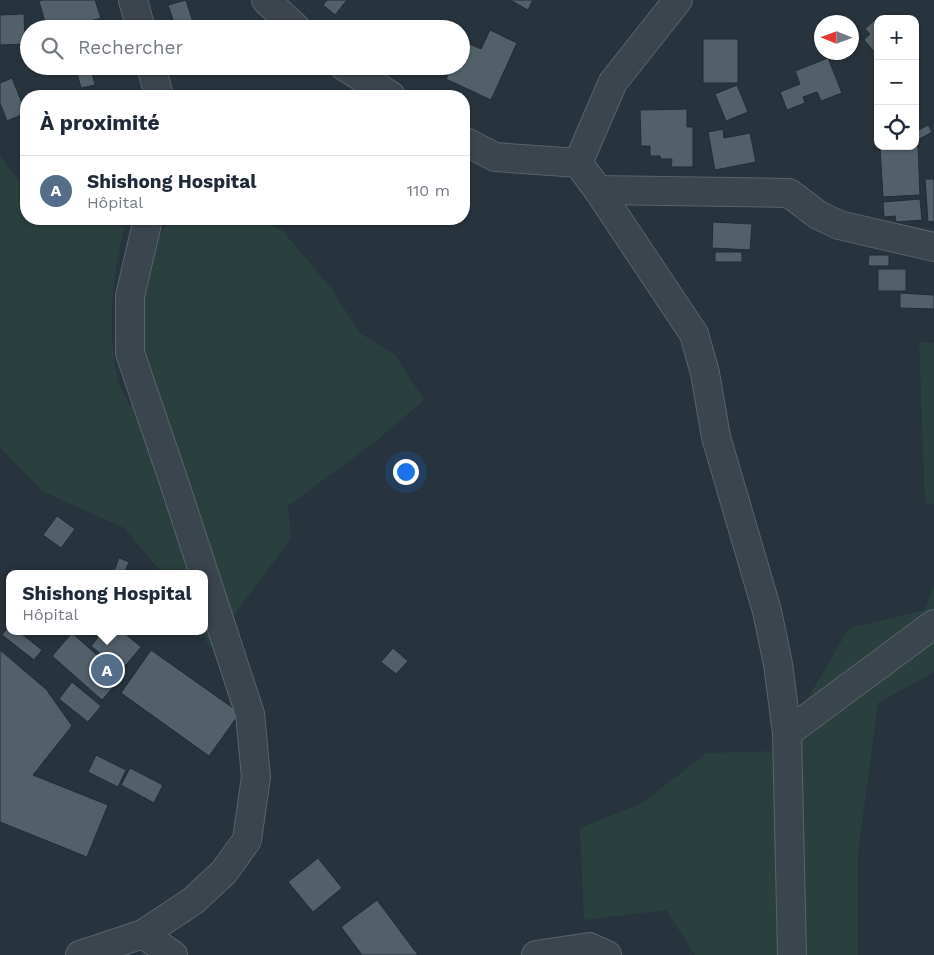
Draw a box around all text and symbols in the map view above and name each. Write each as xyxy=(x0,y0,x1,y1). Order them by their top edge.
north arrow xyxy=(814,15,859,60)
map controls xyxy=(874,15,919,150)
button: + xyxy=(874,15,919,60)
search box xyxy=(20,20,470,75)
icon: search xyxy=(38,34,66,62)
text: Rechercher xyxy=(78,36,183,59)
button: − xyxy=(874,60,919,105)
button: locate xyxy=(874,105,919,150)
text: À proximité xyxy=(40,110,160,135)
text: Shishong Hospital xyxy=(87,170,256,193)
text: A xyxy=(51,181,61,200)
text: 110 m xyxy=(407,181,450,200)
text: Hôpital xyxy=(87,193,143,212)
your location xyxy=(393,459,419,485)
popup xyxy=(6,570,208,635)
text: Shishong Hospital xyxy=(22,582,192,605)
text: Hôpital xyxy=(22,605,78,624)
pin: A xyxy=(91,651,123,689)

